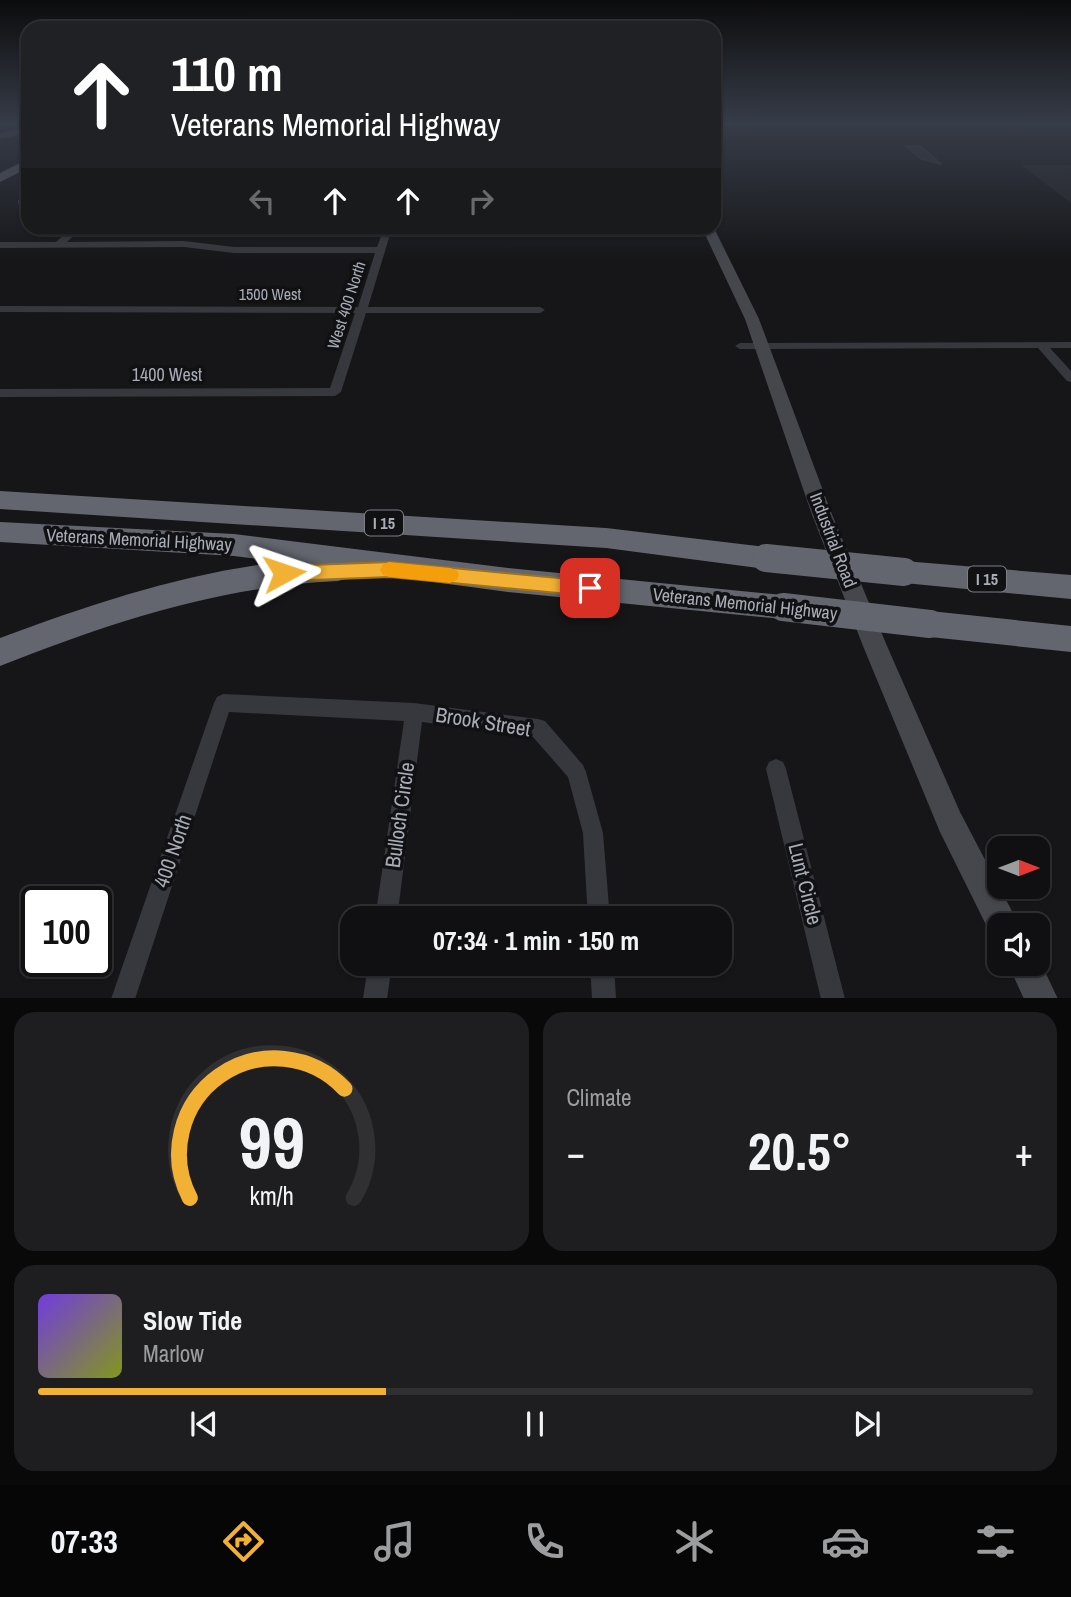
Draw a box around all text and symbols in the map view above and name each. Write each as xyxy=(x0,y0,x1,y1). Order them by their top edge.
text: 110 m xyxy=(171,40,283,106)
icon: ahead xyxy=(56,49,147,140)
text: Veterans Memorial Highway xyxy=(171,103,501,146)
icon: left xyxy=(243,182,281,220)
icon: ahead xyxy=(316,182,354,220)
icon: ahead xyxy=(389,182,427,220)
icon: right xyxy=(462,182,500,220)
street label: West 400 North xyxy=(321,258,371,352)
street label: 1500 West xyxy=(239,283,302,305)
street label: 1400 West xyxy=(132,362,202,387)
street label: Industrial Road xyxy=(804,489,863,591)
road number: I 15 xyxy=(365,510,403,536)
street label: Veterans Memorial Highway xyxy=(46,522,233,557)
position arrow xyxy=(247,536,321,610)
pin xyxy=(560,558,620,618)
road number: I 15 xyxy=(968,566,1006,592)
icon: arrive xyxy=(571,569,609,607)
street label: Veterans Memorial Highway xyxy=(652,581,839,626)
street label: Brook Street xyxy=(434,700,533,743)
street label: Bulloch Circle xyxy=(378,760,421,870)
street label: 400 North xyxy=(147,810,199,891)
north arrow xyxy=(987,836,1050,900)
map controls xyxy=(987,836,1050,976)
street label: Lunt Circle xyxy=(781,840,830,928)
speed limit sign: 100 xyxy=(21,886,112,977)
button: sound xyxy=(987,913,1050,976)
text: 07:34 · 1 min · 150 m xyxy=(433,923,639,958)
text: Climate xyxy=(567,1082,631,1113)
text: 99 xyxy=(238,1093,304,1191)
text: 20.5° xyxy=(748,1116,852,1186)
text: − xyxy=(567,1127,585,1178)
text: + xyxy=(1015,1127,1033,1178)
text: km/h xyxy=(249,1178,293,1212)
text: Slow Tide xyxy=(143,1303,242,1338)
text: Marlow xyxy=(143,1338,204,1369)
icon: previous xyxy=(185,1405,223,1443)
icon: pause xyxy=(516,1405,554,1443)
icon: next xyxy=(848,1405,886,1443)
icon: directions xyxy=(219,1517,268,1566)
icon: music xyxy=(370,1517,419,1566)
icon: phone xyxy=(520,1517,569,1566)
icon: climate xyxy=(670,1517,719,1566)
icon: car xyxy=(821,1517,870,1566)
icon: filters xyxy=(971,1517,1020,1566)
text: 07:33 xyxy=(51,1520,118,1563)

